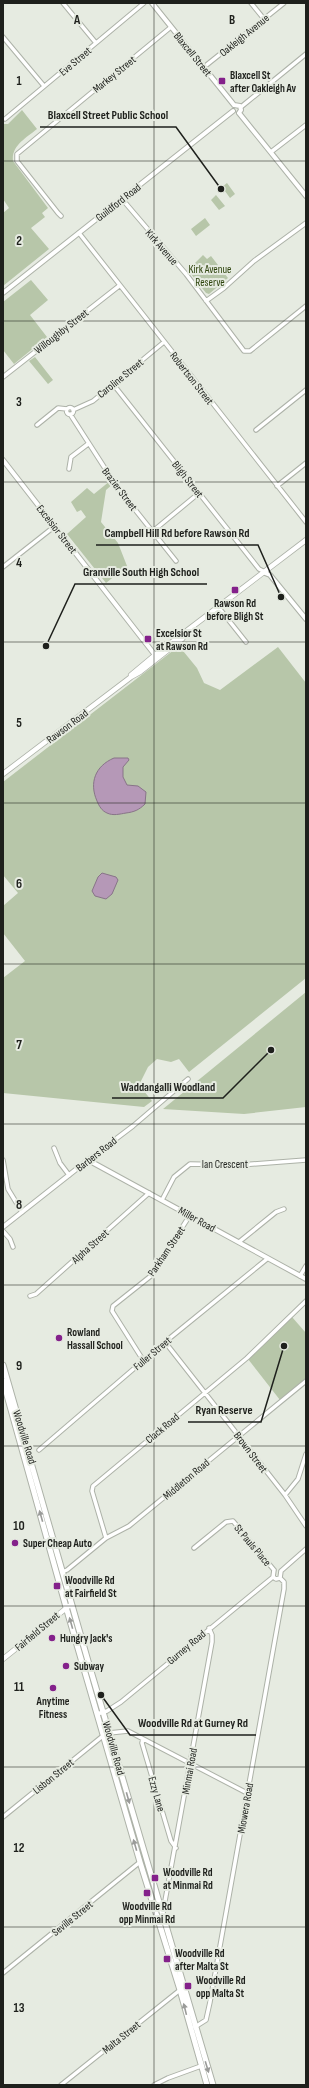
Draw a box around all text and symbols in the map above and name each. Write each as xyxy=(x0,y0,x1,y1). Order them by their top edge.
street label: Oakleigh Avenue xyxy=(217,11,272,59)
text: A xyxy=(73,12,81,28)
text: B xyxy=(229,12,235,28)
street label: Blaxcell Street xyxy=(171,30,215,79)
street label: Eve Street xyxy=(57,44,95,79)
street label: Markey Street xyxy=(90,53,139,96)
place label: Blaxcell St after Oakleigh Av xyxy=(230,69,297,95)
text: 1 xyxy=(16,73,22,89)
marker: Blaxcell St after Oakleigh Av xyxy=(217,76,227,86)
callout: Blaxcell Street Public School xyxy=(40,103,176,127)
text: Blaxcell Street Public School xyxy=(48,108,168,123)
street label: Guildford Road xyxy=(93,180,144,224)
street label: Kirk Avenue xyxy=(143,227,181,268)
text: 2 xyxy=(16,233,22,249)
park label: Kirk Avenue Reserve xyxy=(188,263,232,289)
street label: Willoughby Street xyxy=(32,306,92,357)
street label: Robertson Street xyxy=(167,349,217,408)
street label: Caroline Street xyxy=(95,356,146,401)
text: 3 xyxy=(16,394,22,410)
street label: Bligh Street xyxy=(169,458,206,501)
street label: Brazier Street xyxy=(99,465,140,514)
street label: Excelsior Street xyxy=(34,502,80,557)
callout: Campbell Hill Rd before Rawson Rd xyxy=(96,521,258,545)
text: Campbell Hill Rd before Rawson Rd xyxy=(104,526,250,541)
text: 4 xyxy=(16,555,22,571)
callout: Granville South High School xyxy=(75,560,207,584)
text: Granville South High School xyxy=(83,565,199,580)
marker: Rawson Rd before Bligh St xyxy=(230,585,240,595)
place label: Rawson Rd before Bligh St xyxy=(207,597,264,623)
place label: Excelsior St at Rawson Rd xyxy=(156,627,208,653)
marker: Excelsior St at Rawson Rd xyxy=(143,634,153,644)
street label: Rawson Road xyxy=(44,706,91,746)
text: 5 xyxy=(16,715,22,731)
text: 6 xyxy=(16,876,22,892)
text: 7 xyxy=(16,1037,22,1053)
callout: Waddangalli Woodland xyxy=(112,1074,223,1098)
text: Waddangalli Woodland xyxy=(121,1080,215,1095)
street label: Barbers Road xyxy=(73,1134,120,1174)
street label: Ian Crescent xyxy=(202,1158,249,1171)
text: 8 xyxy=(16,1197,22,1213)
street label: Miller Road xyxy=(176,1204,218,1235)
street label: Parkham Street xyxy=(145,1223,188,1279)
street label: Alpha Street xyxy=(68,1226,112,1267)
place label: Rowland Hassall School xyxy=(67,1326,123,1352)
marker: Rowland Hassall School xyxy=(54,1333,64,1343)
street label: Fuller Street xyxy=(131,1333,174,1373)
text: 9 xyxy=(16,1358,22,1374)
callout: Ryan Reserve xyxy=(188,1398,261,1422)
text: Ryan Reserve xyxy=(195,1403,253,1418)
street label: Woodville Road xyxy=(10,1409,39,1466)
street label: Clack Road xyxy=(143,1410,182,1446)
street label: Brown Street xyxy=(231,1429,271,1476)
street label: Middleton Road xyxy=(160,1456,213,1503)
one-way arrow xyxy=(38,1509,44,1521)
text: 10 xyxy=(13,1518,25,1534)
street label: St Pauls Place xyxy=(231,1522,274,1569)
place label: Super Cheap Auto xyxy=(23,1537,92,1550)
marker: Super Cheap Auto xyxy=(10,1538,20,1548)
place label: Woodville Rd at Fairfield St xyxy=(65,1574,117,1600)
marker: Woodville Rd at Fairfield St xyxy=(52,1581,62,1591)
street label: Fairfield Street xyxy=(12,1609,63,1654)
one-way arrow xyxy=(68,1617,74,1629)
street label: Gurney Road xyxy=(164,1627,209,1667)
place label: Hungry Jack's xyxy=(60,1632,112,1645)
marker: Hungry Jack's xyxy=(47,1633,57,1643)
place label: Subway xyxy=(74,1660,104,1673)
marker: Subway xyxy=(61,1661,71,1671)
text: 11 xyxy=(14,1679,24,1695)
marker: Anytime Fitness xyxy=(48,1683,58,1693)
place label: Anytime Fitness xyxy=(36,1695,70,1721)
callout: Woodville Rd at Gurney Rd xyxy=(130,1711,256,1735)
text: Woodville Rd at Gurney Rd xyxy=(138,1716,248,1731)
street label: Woodville Road xyxy=(100,1720,128,1777)
street label: Minmai Road xyxy=(179,1747,200,1795)
street label: Lisbon Street xyxy=(30,1756,77,1797)
street label: Ezzy Lane xyxy=(145,1775,168,1813)
street label: Miowera Road xyxy=(235,1781,256,1834)
one-way arrow xyxy=(125,1792,131,1804)
one-way arrow xyxy=(132,1839,138,1851)
text: 12 xyxy=(14,1840,25,1856)
place label: Woodville Rd at Minmai Rd xyxy=(163,1866,213,1892)
marker: Woodville Rd at Minmai Rd xyxy=(150,1873,160,1883)
marker: Woodville Rd opp Minmai Rd xyxy=(142,1888,152,1898)
street label: Seville Street xyxy=(49,1898,96,1939)
place label: Woodville Rd opp Minmai Rd xyxy=(119,1900,175,1926)
place label: Woodville Rd after Malta St xyxy=(175,1947,229,1973)
marker: Woodville Rd after Malta St xyxy=(162,1954,172,1964)
place label: Woodville Rd opp Malta St xyxy=(196,1974,246,2000)
marker: Woodville Rd opp Malta St xyxy=(183,1981,193,1991)
text: 13 xyxy=(14,2000,25,2016)
one-way arrow xyxy=(182,2003,188,2015)
street label: Malta Street xyxy=(100,2018,144,2057)
one-way arrow xyxy=(204,2061,210,2073)

